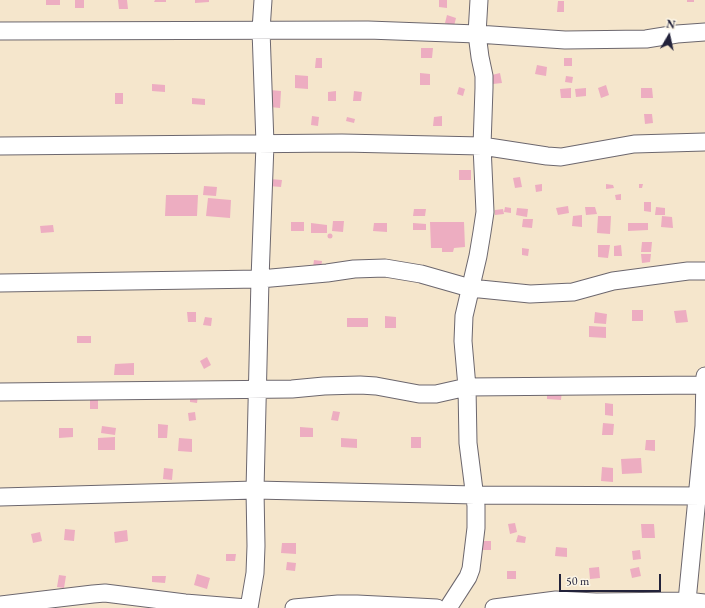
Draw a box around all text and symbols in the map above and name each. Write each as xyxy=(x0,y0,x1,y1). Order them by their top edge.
north arrow xyxy=(649,16,689,56)
text: N xyxy=(665,17,676,32)
scale bar xyxy=(561,566,663,592)
text: 50 m xyxy=(566,573,589,589)

